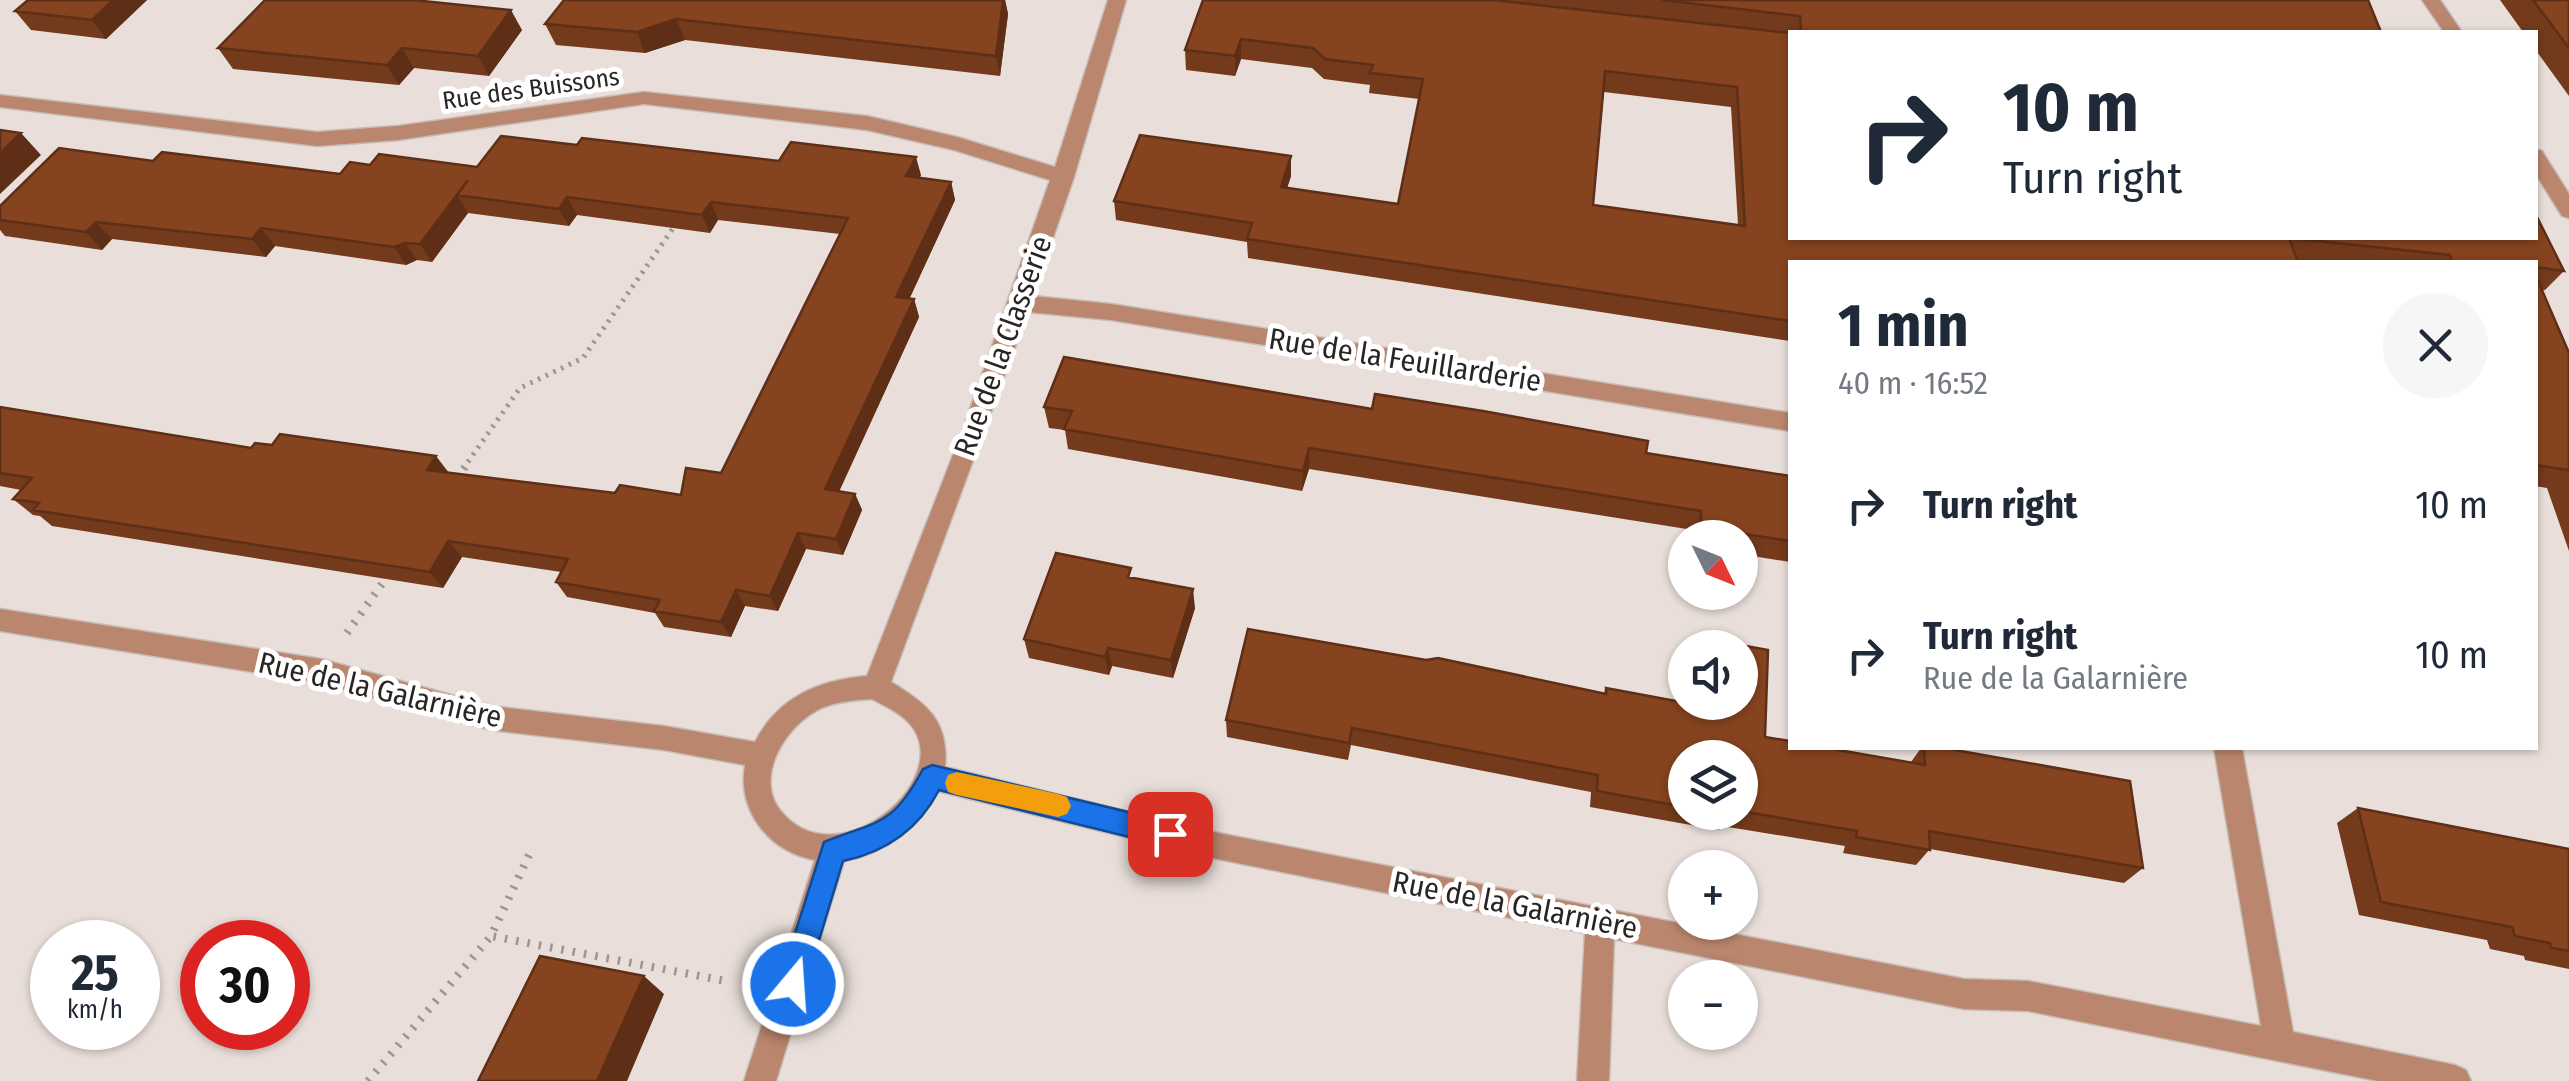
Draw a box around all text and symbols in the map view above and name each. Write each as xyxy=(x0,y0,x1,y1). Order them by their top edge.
street label: Rue des Buissons xyxy=(441,62,621,116)
text: 10 m xyxy=(2003,66,2139,150)
icon: right xyxy=(1838,70,1968,200)
text: Turn right xyxy=(2003,151,2182,205)
street label: Rue de la Classerie xyxy=(946,231,1060,461)
text: 1 min xyxy=(1838,290,1969,362)
button: close xyxy=(2383,293,2488,398)
street label: Rue de la Feuillarderie xyxy=(1266,321,1544,399)
text: 40 m · 16:52 xyxy=(1838,364,1988,402)
icon: right xyxy=(1838,478,1893,533)
text: Turn right xyxy=(1923,482,2077,528)
text: 10 m xyxy=(2415,482,2488,528)
north arrow xyxy=(1668,520,1758,610)
map controls xyxy=(1668,520,1758,1050)
text: Turn right xyxy=(1923,613,2077,659)
icon: right xyxy=(1838,628,1893,683)
button: sound xyxy=(1668,630,1758,720)
text: 10 m xyxy=(2415,632,2488,678)
street label: Rue de la Galarnière xyxy=(255,645,505,735)
text: Rue de la Galarnière xyxy=(1923,659,2188,697)
button: layers xyxy=(1668,740,1758,830)
pin xyxy=(1128,792,1213,877)
icon: arrive xyxy=(1143,807,1198,862)
button: + xyxy=(1668,850,1758,940)
street label: Rue de la Galarnière xyxy=(1390,864,1640,946)
speed limit sign: 30 xyxy=(180,920,310,1050)
position arrow xyxy=(741,932,845,1036)
text: 25 xyxy=(71,943,119,1003)
button: − xyxy=(1668,960,1758,1050)
text: km/h xyxy=(67,995,123,1025)

